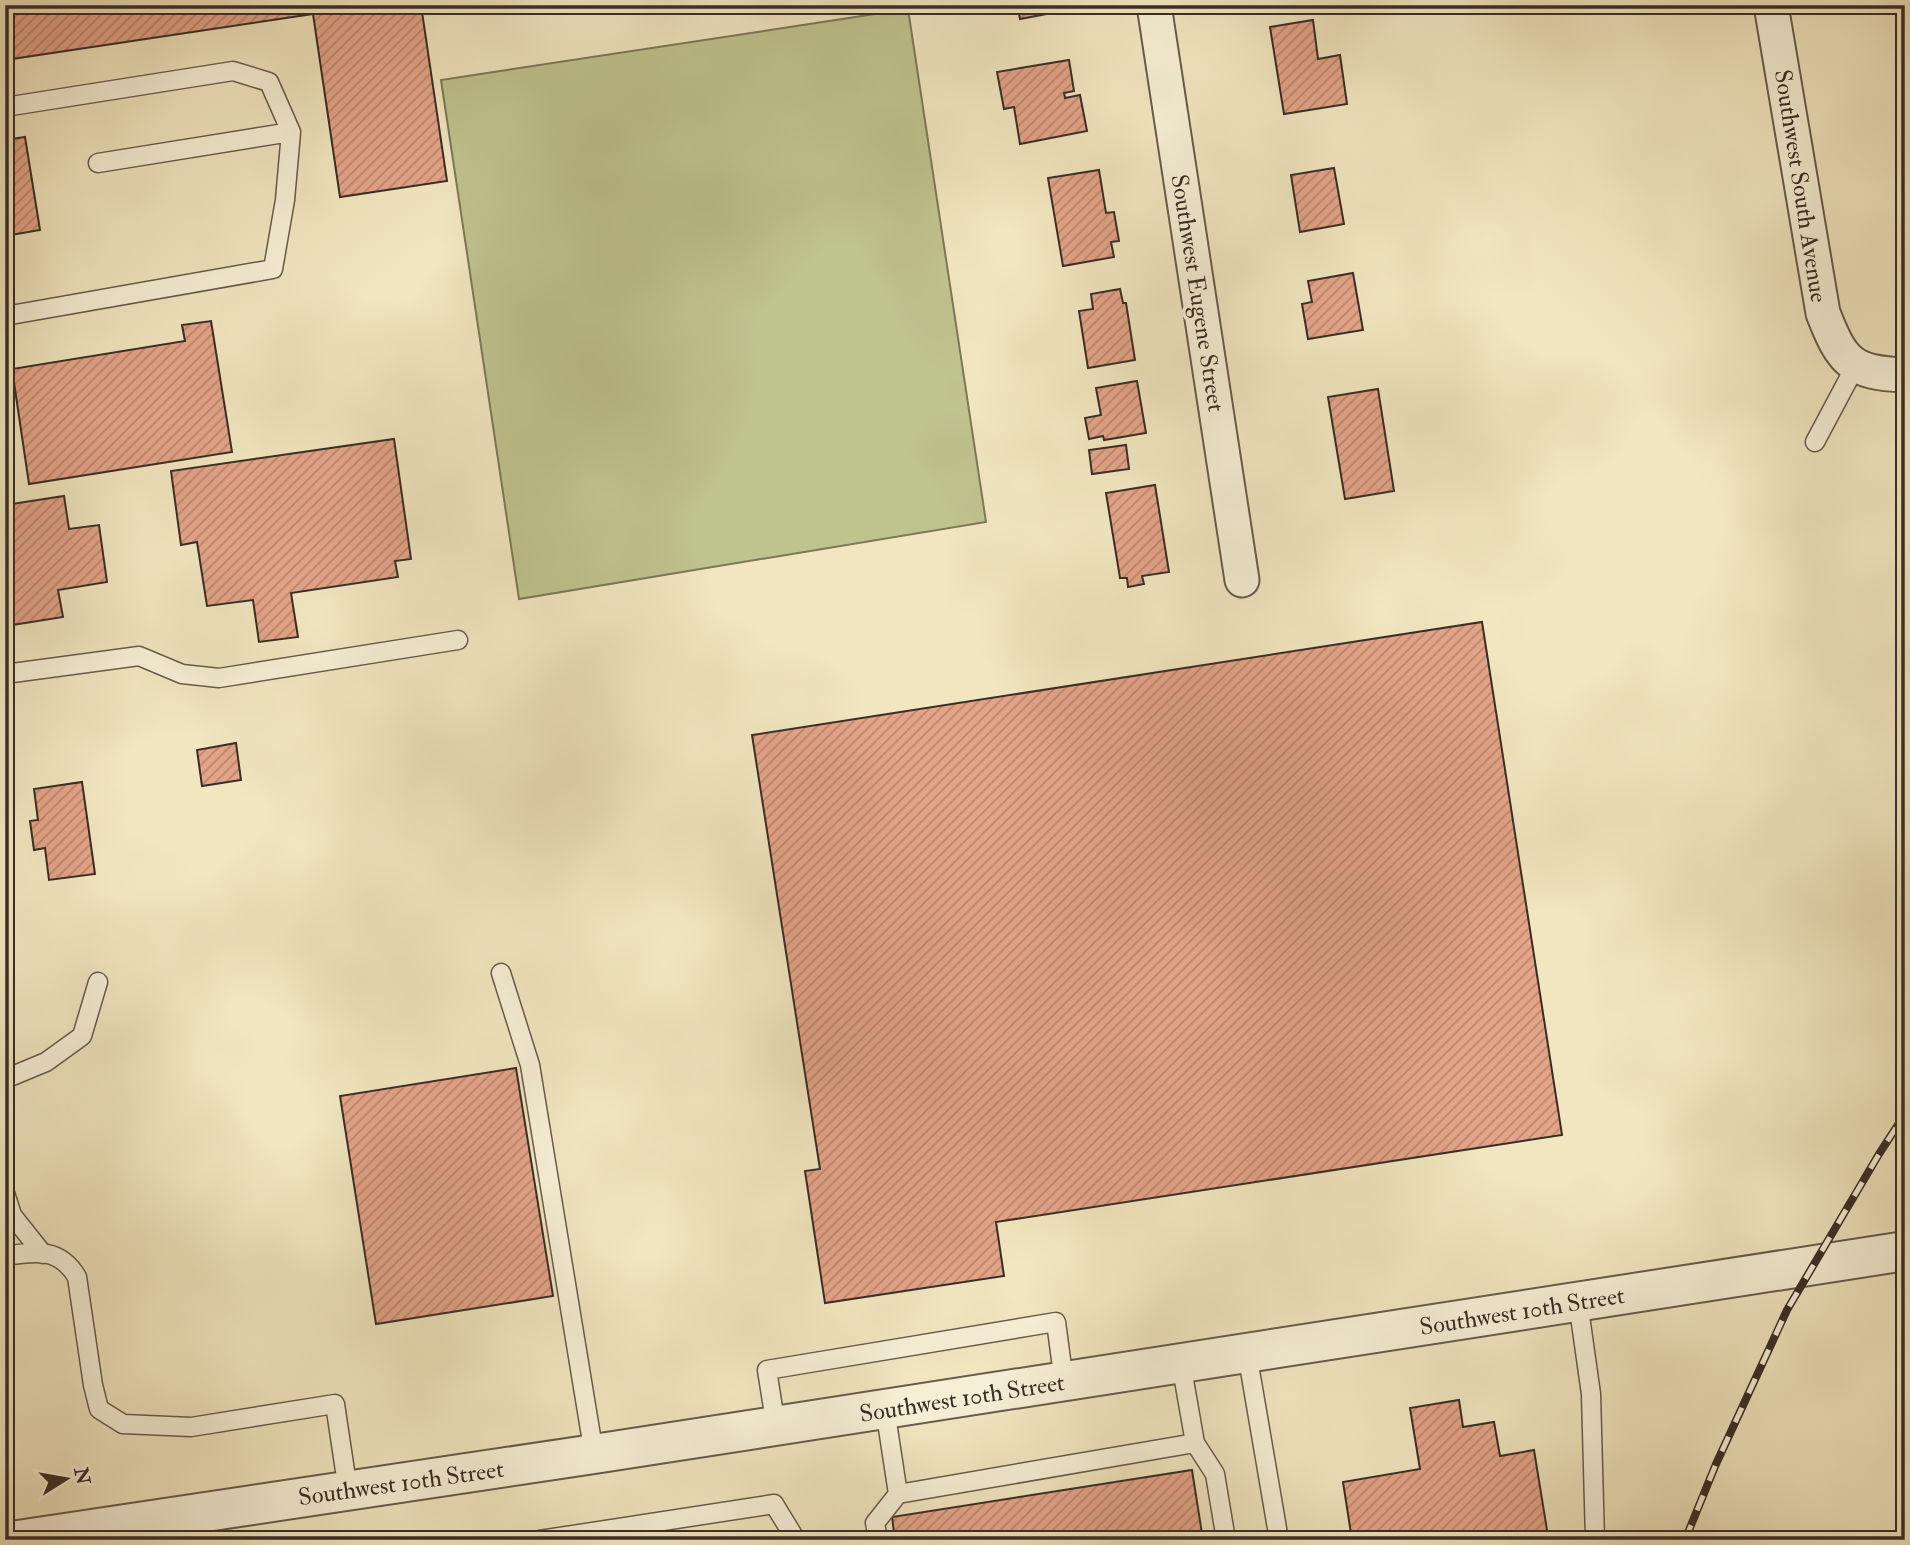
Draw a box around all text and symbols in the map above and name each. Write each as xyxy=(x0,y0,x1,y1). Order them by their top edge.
street label: Southwest South Avenue xyxy=(1767,68,1834,305)
street label: Southwest Eugene Street xyxy=(1163,172,1232,414)
street label: Southwest 10th Street xyxy=(1417,1280,1627,1343)
street label: Southwest 10th Street xyxy=(857,1367,1067,1430)
north arrow xyxy=(32,1444,102,1514)
street label: Southwest 10th Street xyxy=(296,1454,506,1513)
text: N xyxy=(68,1464,95,1488)

